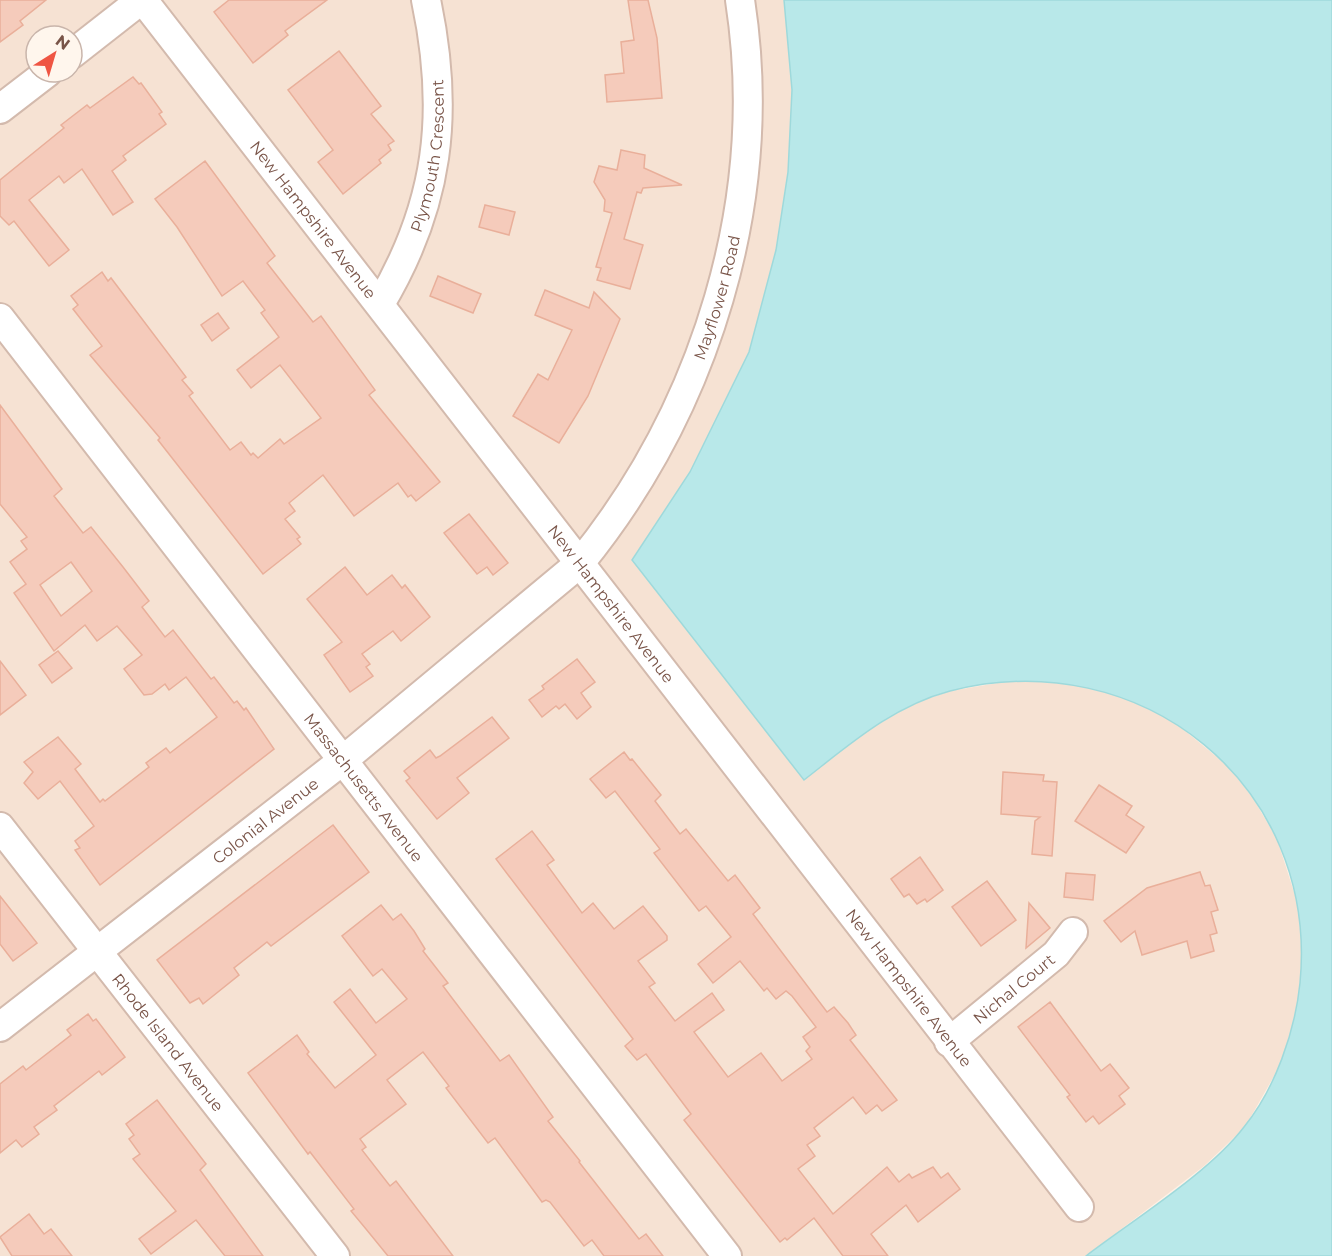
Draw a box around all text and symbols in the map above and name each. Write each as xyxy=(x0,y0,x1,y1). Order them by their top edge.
north arrow xyxy=(24,24,84,84)
text: N xyxy=(52,31,74,54)
street label: Plymouth Crescent xyxy=(406,79,447,235)
street label: New Hampshire Avenue xyxy=(246,137,380,302)
street label: Mayflower Road xyxy=(689,234,744,362)
street label: New Hampshire Avenue xyxy=(544,521,678,686)
street label: Massachusetts Avenue xyxy=(300,709,427,866)
street label: Colonial Avenue xyxy=(209,774,322,868)
street label: New Hampshire Avenue xyxy=(842,905,976,1071)
street label: Nichal Court xyxy=(969,949,1059,1028)
street label: Rhode Island Avenue xyxy=(108,969,228,1115)

